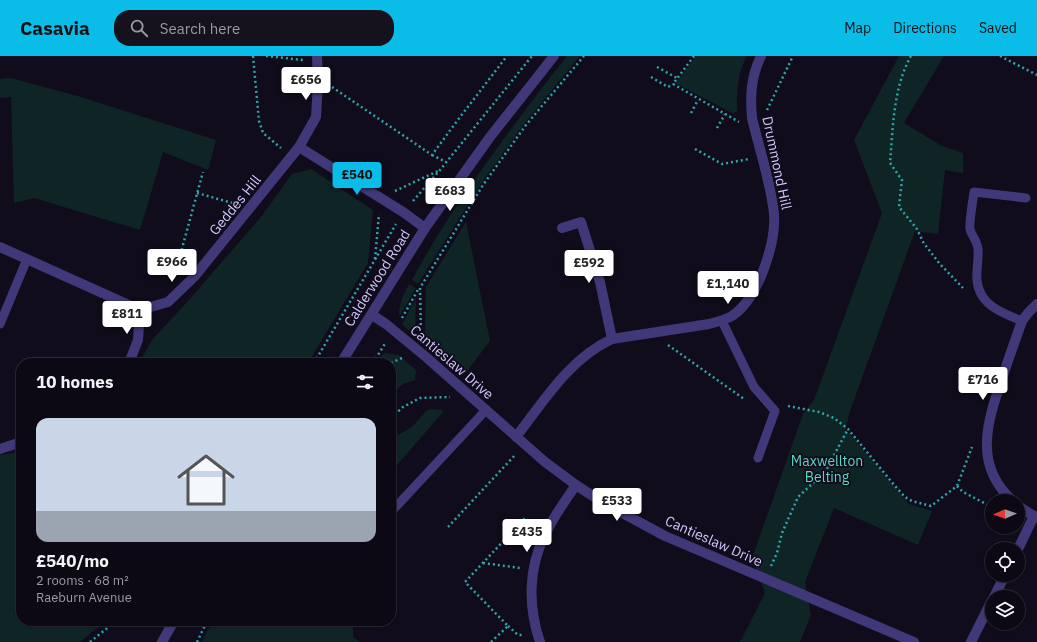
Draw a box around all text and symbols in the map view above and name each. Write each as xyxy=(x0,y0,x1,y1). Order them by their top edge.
search box xyxy=(114,10,394,46)
text: Casavia xyxy=(20,16,90,40)
icon: search xyxy=(128,17,150,39)
text: Search here xyxy=(160,19,240,38)
text: Map xyxy=(844,19,871,37)
text: Directions xyxy=(893,19,957,37)
text: Saved xyxy=(979,19,1017,37)
pin: £656 xyxy=(282,67,330,101)
text: £656 xyxy=(291,71,321,88)
street label: Drummond Hill xyxy=(758,115,796,212)
pin: £540 xyxy=(333,162,381,196)
text: £540 xyxy=(342,166,372,183)
street label: Geddes Hill xyxy=(205,171,265,239)
pin: £683 xyxy=(426,178,474,212)
text: £683 xyxy=(435,182,465,199)
street label: Calderwood Road xyxy=(340,226,414,330)
pin: £966 xyxy=(148,249,196,283)
pin: £592 xyxy=(565,250,613,284)
text: £966 xyxy=(157,253,187,270)
text: £592 xyxy=(574,254,604,271)
pin: £1,140 xyxy=(695,271,761,305)
text: £1,140 xyxy=(707,275,749,292)
pin: £811 xyxy=(103,301,151,335)
text: £811 xyxy=(112,305,142,322)
street label: Cantieslaw Drive xyxy=(407,321,498,403)
pin: £716 xyxy=(959,367,1007,401)
text: 10 homes xyxy=(36,371,113,393)
icon: filters xyxy=(354,371,376,393)
text: £716 xyxy=(968,371,998,388)
icon: home xyxy=(170,444,242,516)
park label: Maxwellton Belting xyxy=(791,452,863,486)
pin: £533 xyxy=(593,488,641,522)
text: £533 xyxy=(602,492,632,509)
north arrow xyxy=(985,494,1025,534)
map controls xyxy=(985,494,1025,630)
street label: Cantieslaw Drive xyxy=(662,511,766,571)
pin: £435 xyxy=(503,519,551,553)
text: £435 xyxy=(512,523,542,540)
button: locate xyxy=(985,542,1025,582)
text: £540/mo xyxy=(36,550,109,572)
text: 2 rooms · 68 m² xyxy=(36,572,129,589)
text: Raeburn Avenue xyxy=(36,589,132,606)
button: layers xyxy=(985,590,1025,630)

